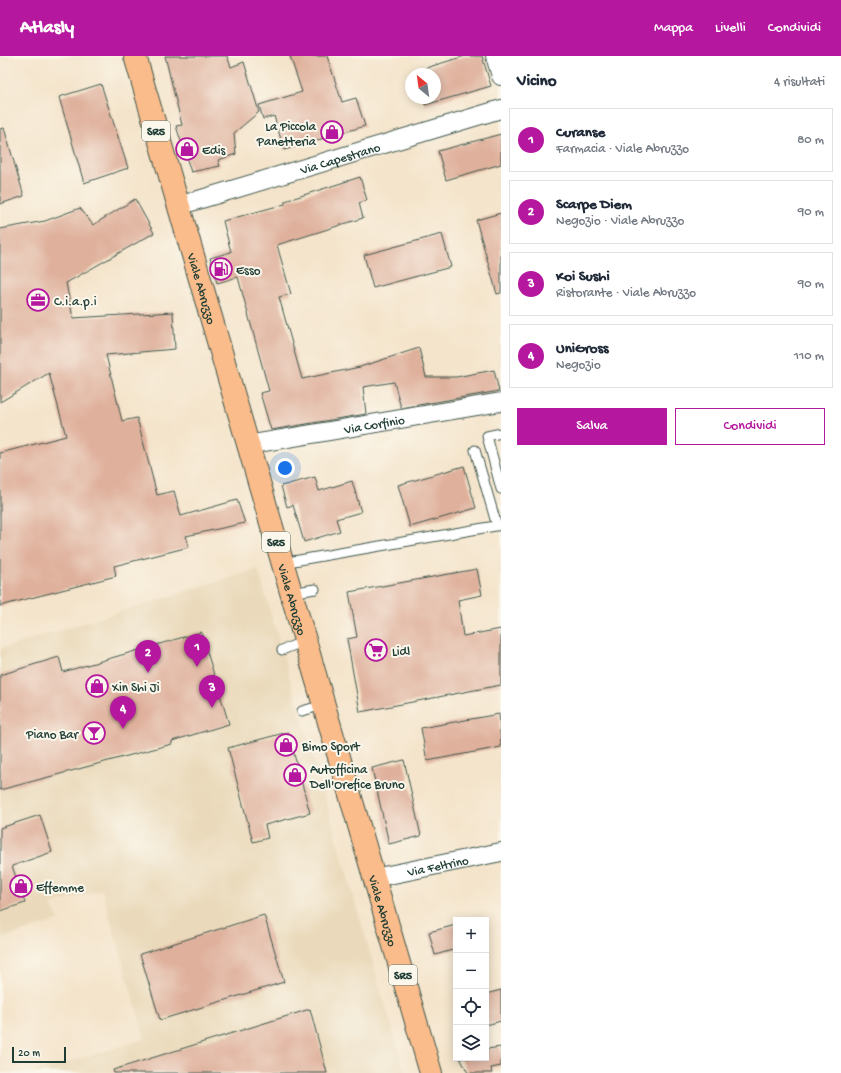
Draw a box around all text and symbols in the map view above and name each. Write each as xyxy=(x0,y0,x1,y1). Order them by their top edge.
text: Atlasly xyxy=(20,17,74,40)
text: Mappa xyxy=(654,20,693,37)
text: Livelli xyxy=(715,20,746,37)
text: Condividi xyxy=(768,20,821,37)
north arrow xyxy=(405,68,441,104)
text: Vicino xyxy=(517,72,557,92)
text: 4 risultati xyxy=(774,75,825,90)
shop icon: La Piccola Panetteria xyxy=(319,119,345,145)
place label: La Piccola Panetteria xyxy=(256,120,317,150)
road number: SR5 xyxy=(142,121,170,141)
text: Curanse xyxy=(556,124,605,142)
text: 1 xyxy=(528,133,534,148)
text: 80 m xyxy=(797,133,824,148)
shop icon: Edis xyxy=(174,136,200,162)
street label: Via Capestrano xyxy=(298,141,383,179)
text: Farmacia · Viale Abruzzo xyxy=(556,142,689,157)
place label: Edis xyxy=(202,144,227,159)
text: Scarpe Diem xyxy=(556,196,632,214)
text: 2 xyxy=(528,205,534,220)
text: 90 m xyxy=(798,205,824,220)
text: Negozio · Viale Abruzzo xyxy=(556,214,684,229)
street label: Viale Abruzzo xyxy=(182,251,218,327)
fuel station icon: Esso xyxy=(208,256,234,282)
place label: Esso xyxy=(236,264,261,279)
text: Koi Sushi xyxy=(556,268,610,286)
text: 3 xyxy=(528,277,534,292)
text: 90 m xyxy=(798,277,824,292)
text: Ristorante · Viale Abruzzo xyxy=(556,286,696,301)
office icon: C.i.a.p.i xyxy=(25,287,51,313)
place label: C.i.a.p.i xyxy=(54,295,97,310)
text: UniGross xyxy=(556,340,609,358)
text: 4 xyxy=(528,349,534,364)
text: 110 m xyxy=(794,349,824,364)
text: Negozio xyxy=(556,358,601,373)
button: Salva xyxy=(517,408,667,445)
button: Condividi xyxy=(675,408,825,445)
street label: Via Corfinio xyxy=(342,413,406,439)
your location xyxy=(275,458,295,478)
road number: SR5 xyxy=(262,532,290,552)
street label: Viale Abruzzo xyxy=(273,562,308,638)
pin: 1 xyxy=(184,634,210,667)
supermarket icon: Lidl xyxy=(363,637,389,663)
pin: 2 xyxy=(135,640,161,673)
place label: Lidl xyxy=(392,645,410,660)
shop icon: Xin Shi Ji xyxy=(84,673,110,699)
pin: 3 xyxy=(199,675,225,708)
place label: Xin Shi Ji xyxy=(111,681,160,696)
pin: 4 xyxy=(110,696,136,729)
bar icon: Piano Bar xyxy=(81,720,107,746)
place label: Piano Bar xyxy=(25,728,79,743)
shop icon: Bimo Sport xyxy=(273,732,299,758)
place label: Bimo Sport xyxy=(301,740,361,755)
shop icon: Autofficina Dell'Orefice Bruno xyxy=(282,762,308,788)
place label: Autofficina Dell'Orefice Bruno xyxy=(309,763,405,793)
street label: Via Feltrino xyxy=(405,854,470,881)
shop icon: Effemme xyxy=(8,873,34,899)
street label: Viale Abruzzo xyxy=(364,873,399,949)
place label: Effemme xyxy=(36,881,84,896)
map controls xyxy=(453,917,489,1061)
button: + xyxy=(453,917,489,953)
button: − xyxy=(453,953,489,989)
road number: SR5 xyxy=(389,965,417,985)
button: locate xyxy=(453,989,489,1025)
button: layers xyxy=(453,1025,489,1061)
scale bar xyxy=(12,1045,66,1064)
text: 20 m xyxy=(18,1048,40,1060)

